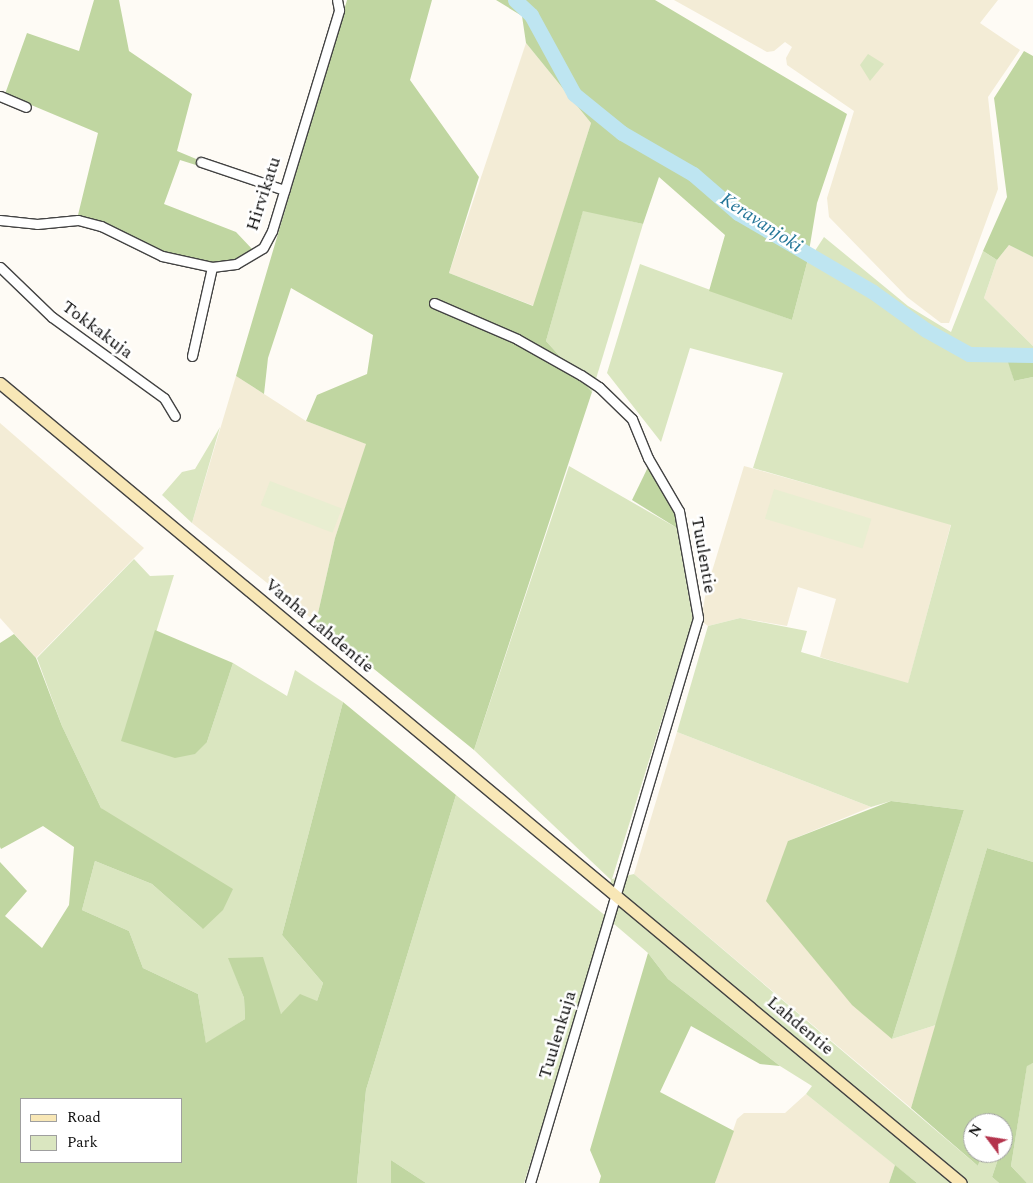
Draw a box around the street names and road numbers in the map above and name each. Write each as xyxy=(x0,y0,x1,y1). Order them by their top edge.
street label: Hirvikatu xyxy=(242,154,286,234)
street label: Tokkakuja xyxy=(57,296,137,364)
street label: Tuulentie xyxy=(686,515,720,595)
street label: Vanha Lahdentie xyxy=(260,574,378,678)
street label: Tuulenkuja xyxy=(534,988,582,1082)
street label: Lahdentie xyxy=(762,992,838,1060)

